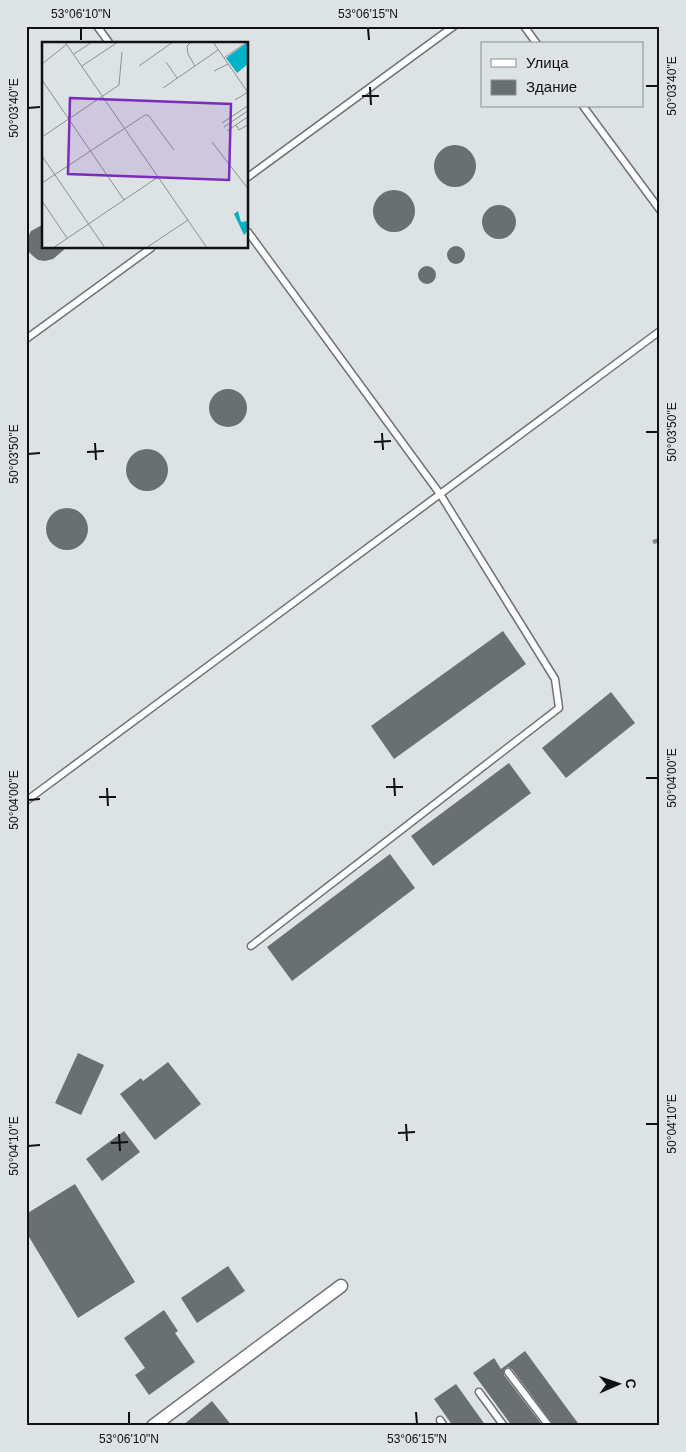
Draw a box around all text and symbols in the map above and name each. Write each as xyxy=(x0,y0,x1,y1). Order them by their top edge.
text: 53°06'10"N xyxy=(51,7,111,21)
text: 53°06'15"N xyxy=(338,7,398,21)
inset map xyxy=(42,42,249,249)
legend xyxy=(481,42,644,108)
text: Улица xyxy=(526,54,569,71)
text: 50°03'40"E xyxy=(665,56,679,116)
text: 50°03'40"E xyxy=(7,78,21,138)
text: Здание xyxy=(526,78,577,95)
text: 50°03'50"E xyxy=(665,402,679,462)
text: 50°03'50"E xyxy=(7,424,21,484)
text: 50°04'00"E xyxy=(665,748,679,808)
text: 50°04'00"E xyxy=(7,770,21,830)
text: 50°04'10"E xyxy=(665,1094,679,1154)
text: 50°04'10"E xyxy=(7,1116,21,1176)
north arrow xyxy=(594,1360,644,1410)
text: С xyxy=(623,1378,639,1389)
text: 53°06'10"N xyxy=(99,1432,159,1446)
text: 53°06'15"N xyxy=(387,1432,447,1446)

